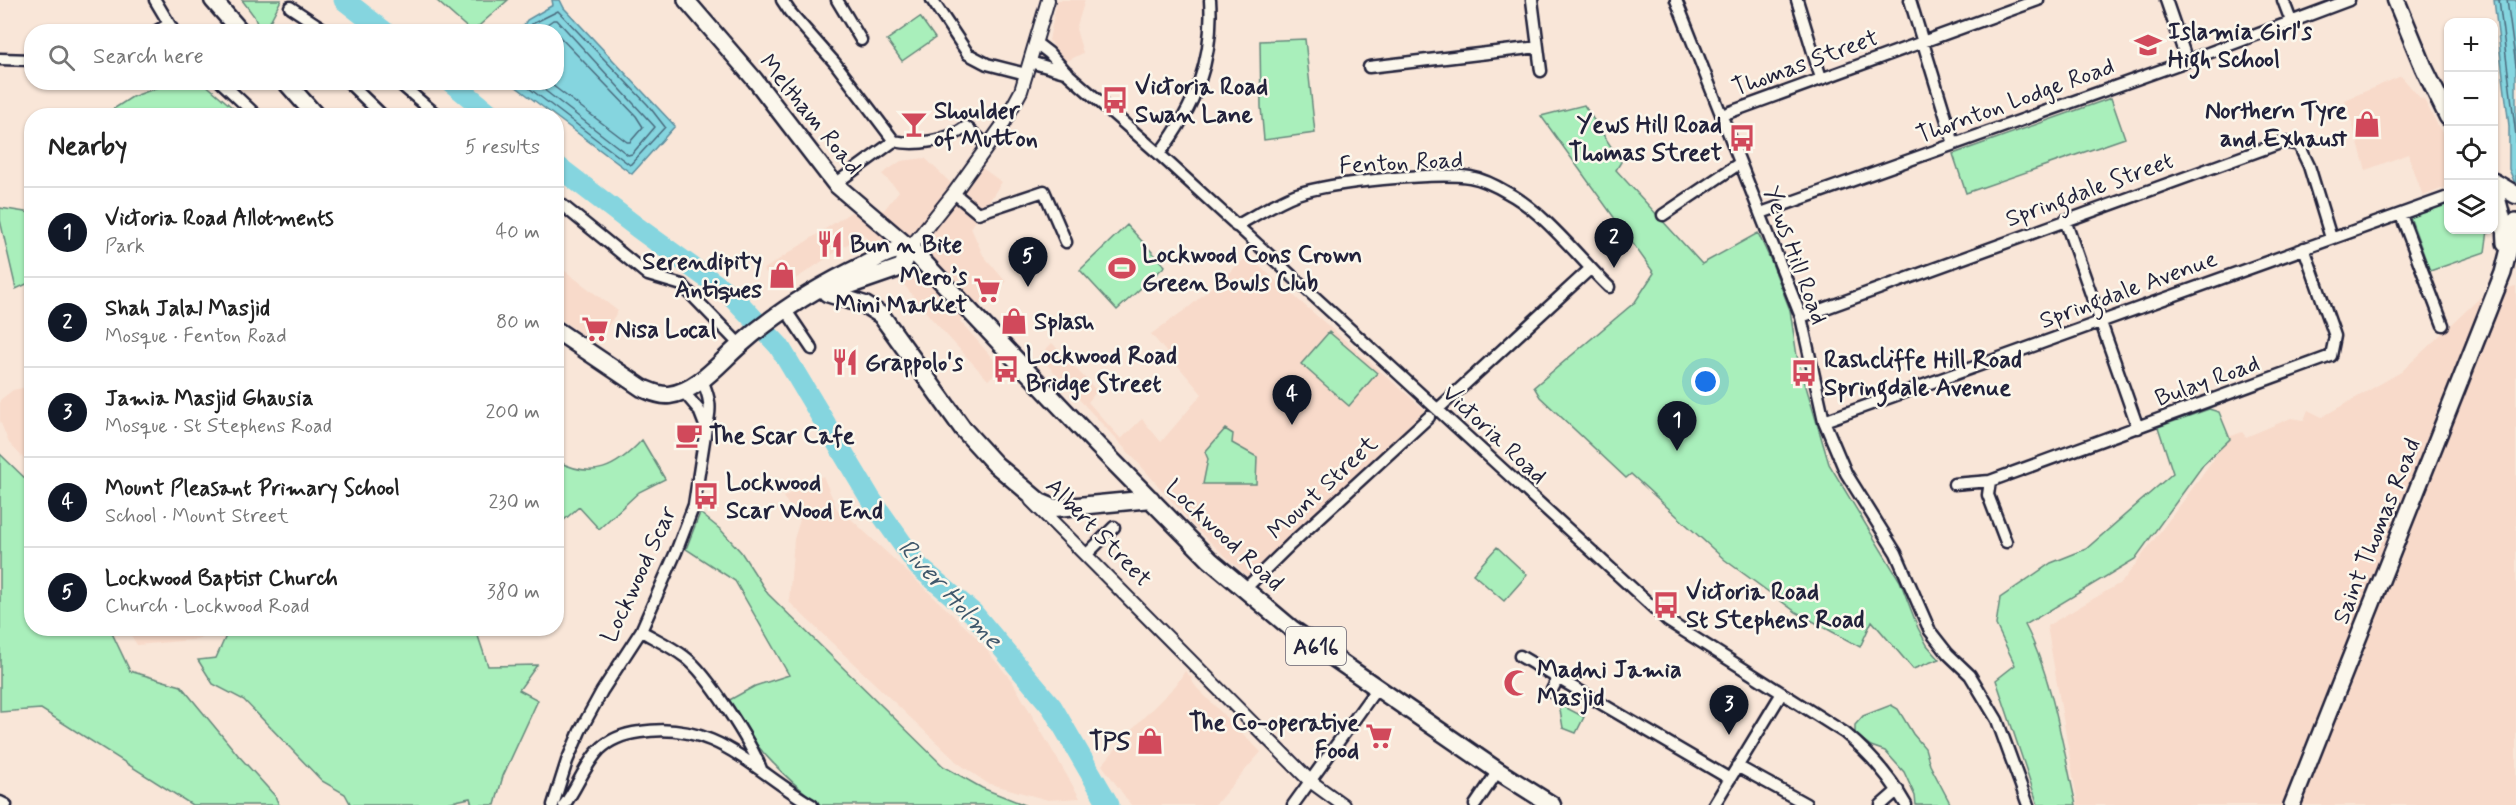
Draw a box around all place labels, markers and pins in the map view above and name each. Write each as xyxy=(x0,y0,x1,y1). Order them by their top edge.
place label: Islamia Girl's High School xyxy=(2168,17,2312,79)
school or university icon: Islamia Girl's High School xyxy=(2133,30,2163,60)
place label: Victoria Road Swan Lane xyxy=(1135,72,1268,131)
bus stop icon: Victoria Road Swan Lane xyxy=(1100,85,1130,115)
place label: Shoulder of Mutton xyxy=(934,96,1038,155)
place label: Northern Tyre and Exhaust xyxy=(2205,96,2347,155)
bar icon: Shoulder of Mutton xyxy=(899,109,929,139)
shop icon: Northern Tyre and Exhaust xyxy=(2352,109,2382,139)
place label: Yews Hill Road Thomas Street xyxy=(1568,110,1723,169)
bus stop icon: Yews Hill Road Thomas Street xyxy=(1727,123,1757,153)
pin: 2 xyxy=(1594,218,1634,268)
restaurant icon: Bun n Bite xyxy=(815,229,845,259)
place label: Bun n Bite xyxy=(850,230,962,261)
pin: 5 xyxy=(1008,238,1048,287)
place label: Lockwood Cons Crown Green Bowls Club xyxy=(1142,240,1362,299)
place label: Serendipity Antiques xyxy=(642,247,762,306)
sports icon: Lockwood Cons Crown Green Bowls Club xyxy=(1107,253,1137,283)
shop icon: Serendipity Antiques xyxy=(767,260,797,290)
place label: Mero’s Mini Market xyxy=(835,262,968,321)
supermarket icon: Mero’s Mini Market xyxy=(972,275,1002,305)
shop icon: Splash xyxy=(999,306,1029,336)
place label: Splash xyxy=(1034,307,1095,338)
supermarket icon: Nisa Local xyxy=(580,314,610,344)
place label: Nisa Local xyxy=(615,315,716,346)
place label: Lockwood Road Bridge Street xyxy=(1026,341,1177,401)
place label: Rashcliffe Hill Road Springdale Avenue xyxy=(1824,345,2022,407)
restaurant icon: Grappolo's xyxy=(830,347,860,377)
place label: Grappolo's xyxy=(865,348,963,379)
bus stop icon: Lockwood Road Bridge Street xyxy=(991,354,1021,384)
bus stop icon: Rashcliffe Hill Road Springdale Avenue xyxy=(1789,358,1819,388)
pin: 4 xyxy=(1272,376,1312,425)
pin: 1 xyxy=(1658,402,1696,451)
cafe icon: The Scar Cafe xyxy=(674,420,704,450)
place label: The Scar Cafe xyxy=(709,421,855,452)
place label: Lockwood Scar Wood End xyxy=(726,468,883,527)
bus stop icon: Lockwood Scar Wood End xyxy=(691,481,721,511)
place label: Victoria Road St Stephens Road xyxy=(1686,577,1865,636)
bus stop icon: Victoria Road St Stephens Road xyxy=(1651,590,1681,620)
place label: Madni Jamia Masjid xyxy=(1537,655,1682,715)
mosque icon: Madni Jamia Masjid xyxy=(1502,668,1532,698)
pin: 3 xyxy=(1710,686,1748,735)
place label: The Co-operative Food xyxy=(1189,708,1359,767)
supermarket icon: The Co-operative Food xyxy=(1364,721,1394,751)
shop icon: TPS xyxy=(1135,726,1165,756)
place label: TPS xyxy=(1089,727,1131,758)

